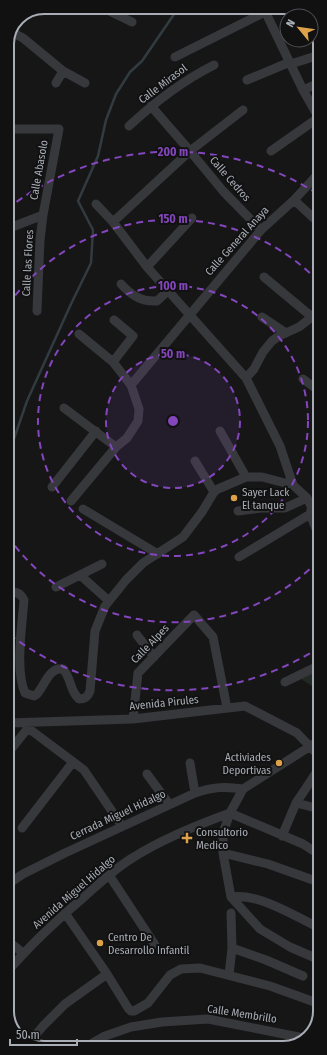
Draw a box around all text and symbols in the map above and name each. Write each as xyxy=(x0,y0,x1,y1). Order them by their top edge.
north arrow xyxy=(279,8,319,48)
text: N xyxy=(283,17,298,29)
street label: Calle Mirasol xyxy=(136,62,190,106)
street label: Calle Abasolo xyxy=(27,139,51,201)
text: 200 m xyxy=(157,145,188,159)
street label: Calle Cedros xyxy=(207,154,253,204)
street label: Calle General Anaya xyxy=(202,204,272,278)
text: 150 m xyxy=(158,212,188,226)
street label: Calle las Flores xyxy=(20,229,36,297)
text: 100 m xyxy=(158,279,188,293)
text: 50 m xyxy=(161,347,185,361)
centre of rings xyxy=(166,414,180,428)
place label: Sayer Lack El tanque xyxy=(242,486,290,512)
marker: Sayer Lack El tanque xyxy=(229,493,239,503)
street label: Calle Alpes xyxy=(128,622,172,666)
street label: Avenida Pirules xyxy=(129,693,200,713)
place label: Activiades Deportivas xyxy=(223,751,271,777)
marker: Activiades Deportivas xyxy=(274,758,284,768)
street label: Cerrada Miguel Hidalgo xyxy=(68,787,168,843)
place label: Consultorio Medico xyxy=(196,826,248,852)
marker: Consultorio Medico xyxy=(181,832,193,844)
street label: Avenida Miguel Hidalgo xyxy=(30,852,118,931)
place label: Centro De Desarrollo Infantil xyxy=(108,931,189,957)
marker: Centro De Desarrollo Infantil xyxy=(95,938,105,948)
street label: Calle Membrillo xyxy=(206,1002,278,1026)
scale bar xyxy=(10,1021,77,1047)
text: 50 m xyxy=(16,1028,40,1042)

